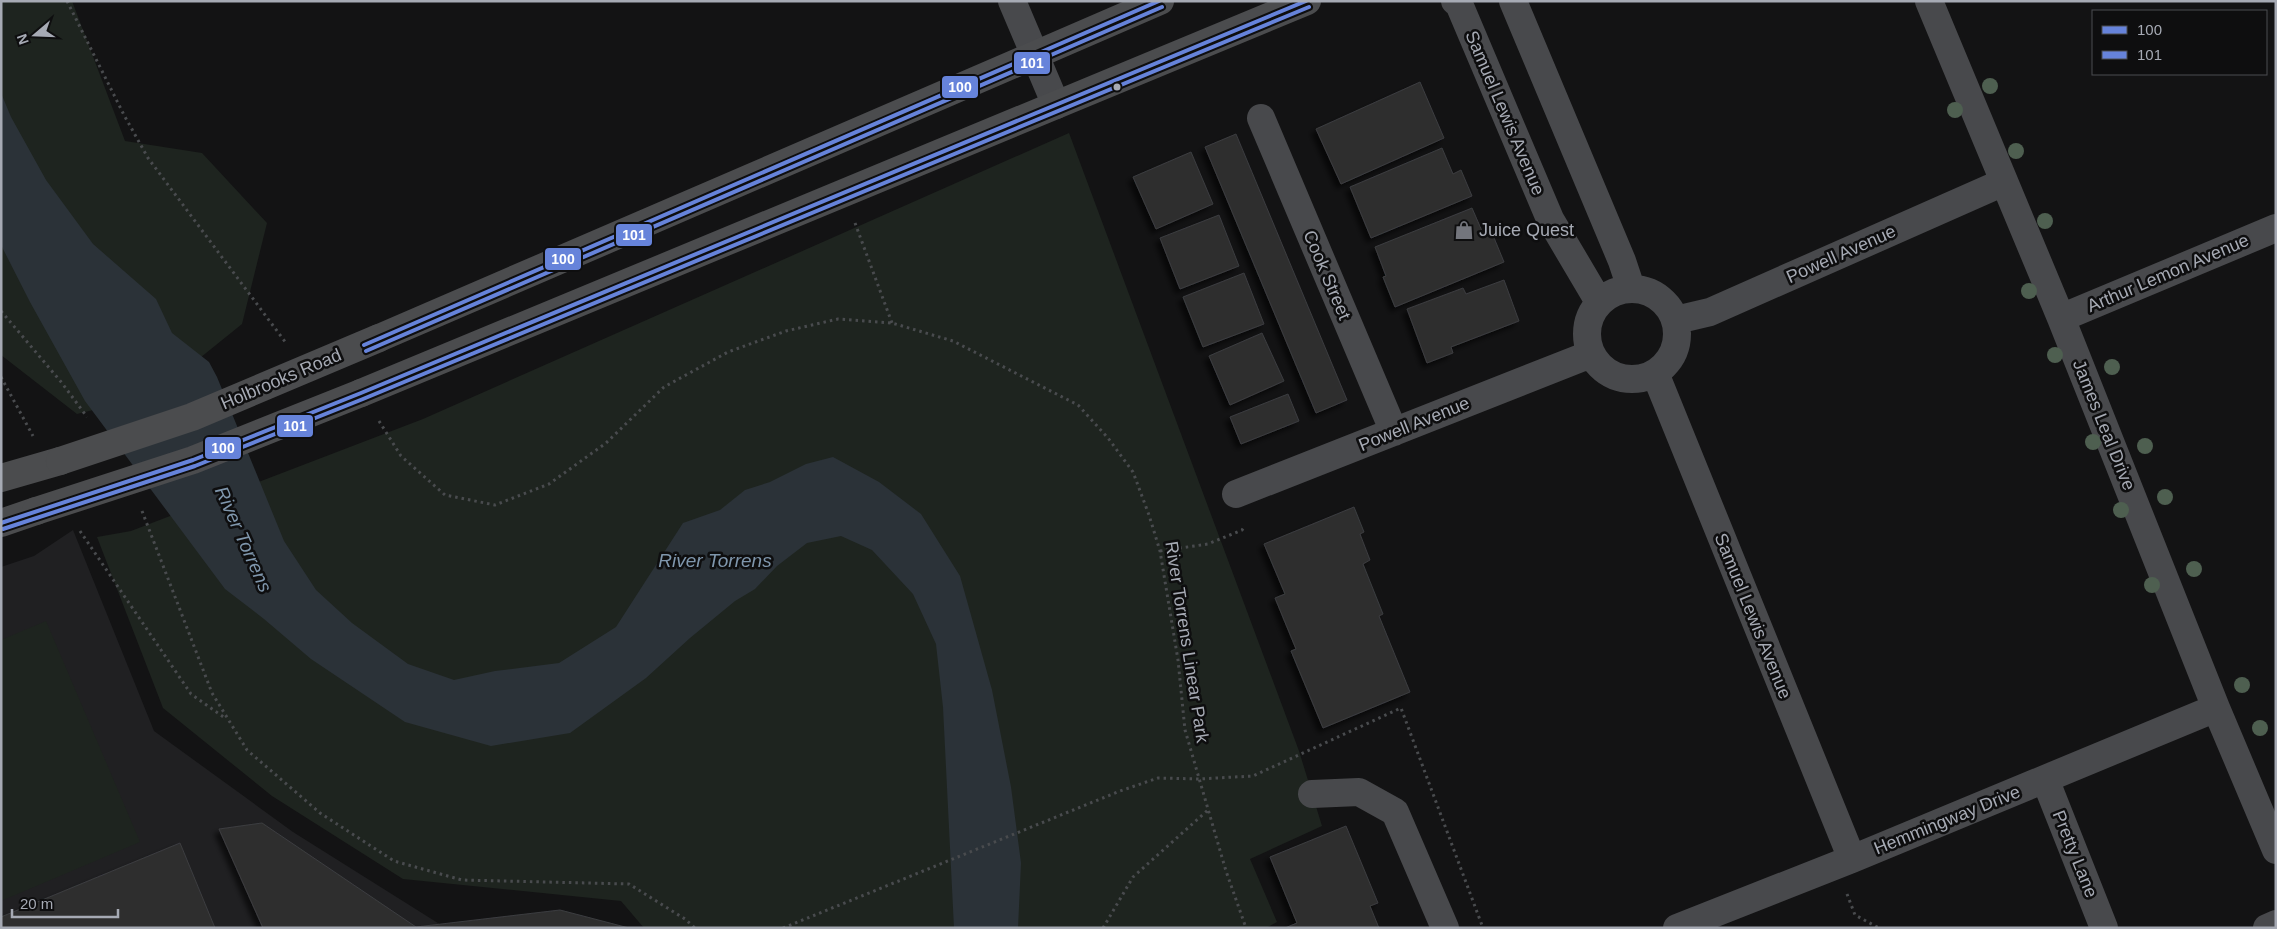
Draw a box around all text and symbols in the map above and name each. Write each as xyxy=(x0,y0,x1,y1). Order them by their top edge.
north arrow xyxy=(10,10,60,60)
legend xyxy=(2092,10,2267,75)
text: 100 xyxy=(2137,21,2162,38)
street label: Samuel Lewis Avenue xyxy=(1461,28,1549,198)
text: N xyxy=(13,32,32,47)
text: 101 xyxy=(2137,46,2162,63)
line badge: 101 xyxy=(1013,51,1051,75)
text: 101 xyxy=(1020,55,1044,71)
line badge: 100 xyxy=(941,75,979,99)
text: 100 xyxy=(948,79,972,95)
unlabelled marker xyxy=(1112,82,1122,92)
shop icon: Juice Quest xyxy=(1453,219,1475,241)
place label: Juice Quest xyxy=(1479,220,1574,240)
street label: Powell Avenue xyxy=(1783,221,1899,287)
line badge: 101 xyxy=(615,223,653,247)
text: 101 xyxy=(622,227,646,243)
street label: Cook Street xyxy=(1299,227,1355,323)
street label: Arthur Lemon Avenue xyxy=(2084,230,2252,316)
line badge: 100 xyxy=(544,247,582,271)
text: 100 xyxy=(551,251,575,267)
street label: Holbrooks Road xyxy=(218,345,344,413)
street label: James Leal Drive xyxy=(2069,357,2139,493)
street label: Powell Avenue xyxy=(1356,393,1472,455)
line badge: 101 xyxy=(276,414,314,438)
text: 101 xyxy=(283,418,307,434)
line badge: 100 xyxy=(204,436,242,460)
text: 100 xyxy=(211,440,235,456)
water label: River Torrens xyxy=(211,483,276,596)
street label: Samuel Lewis Avenue xyxy=(1711,530,1795,702)
street label: River Torrens Linear Park xyxy=(1161,540,1213,745)
water label: River Torrens xyxy=(658,550,772,571)
street label: Hemmingway Drive xyxy=(1871,782,2023,858)
street label: Pretty Lane xyxy=(2048,808,2102,900)
scale bar xyxy=(12,886,119,918)
text: 20 m xyxy=(20,895,53,912)

